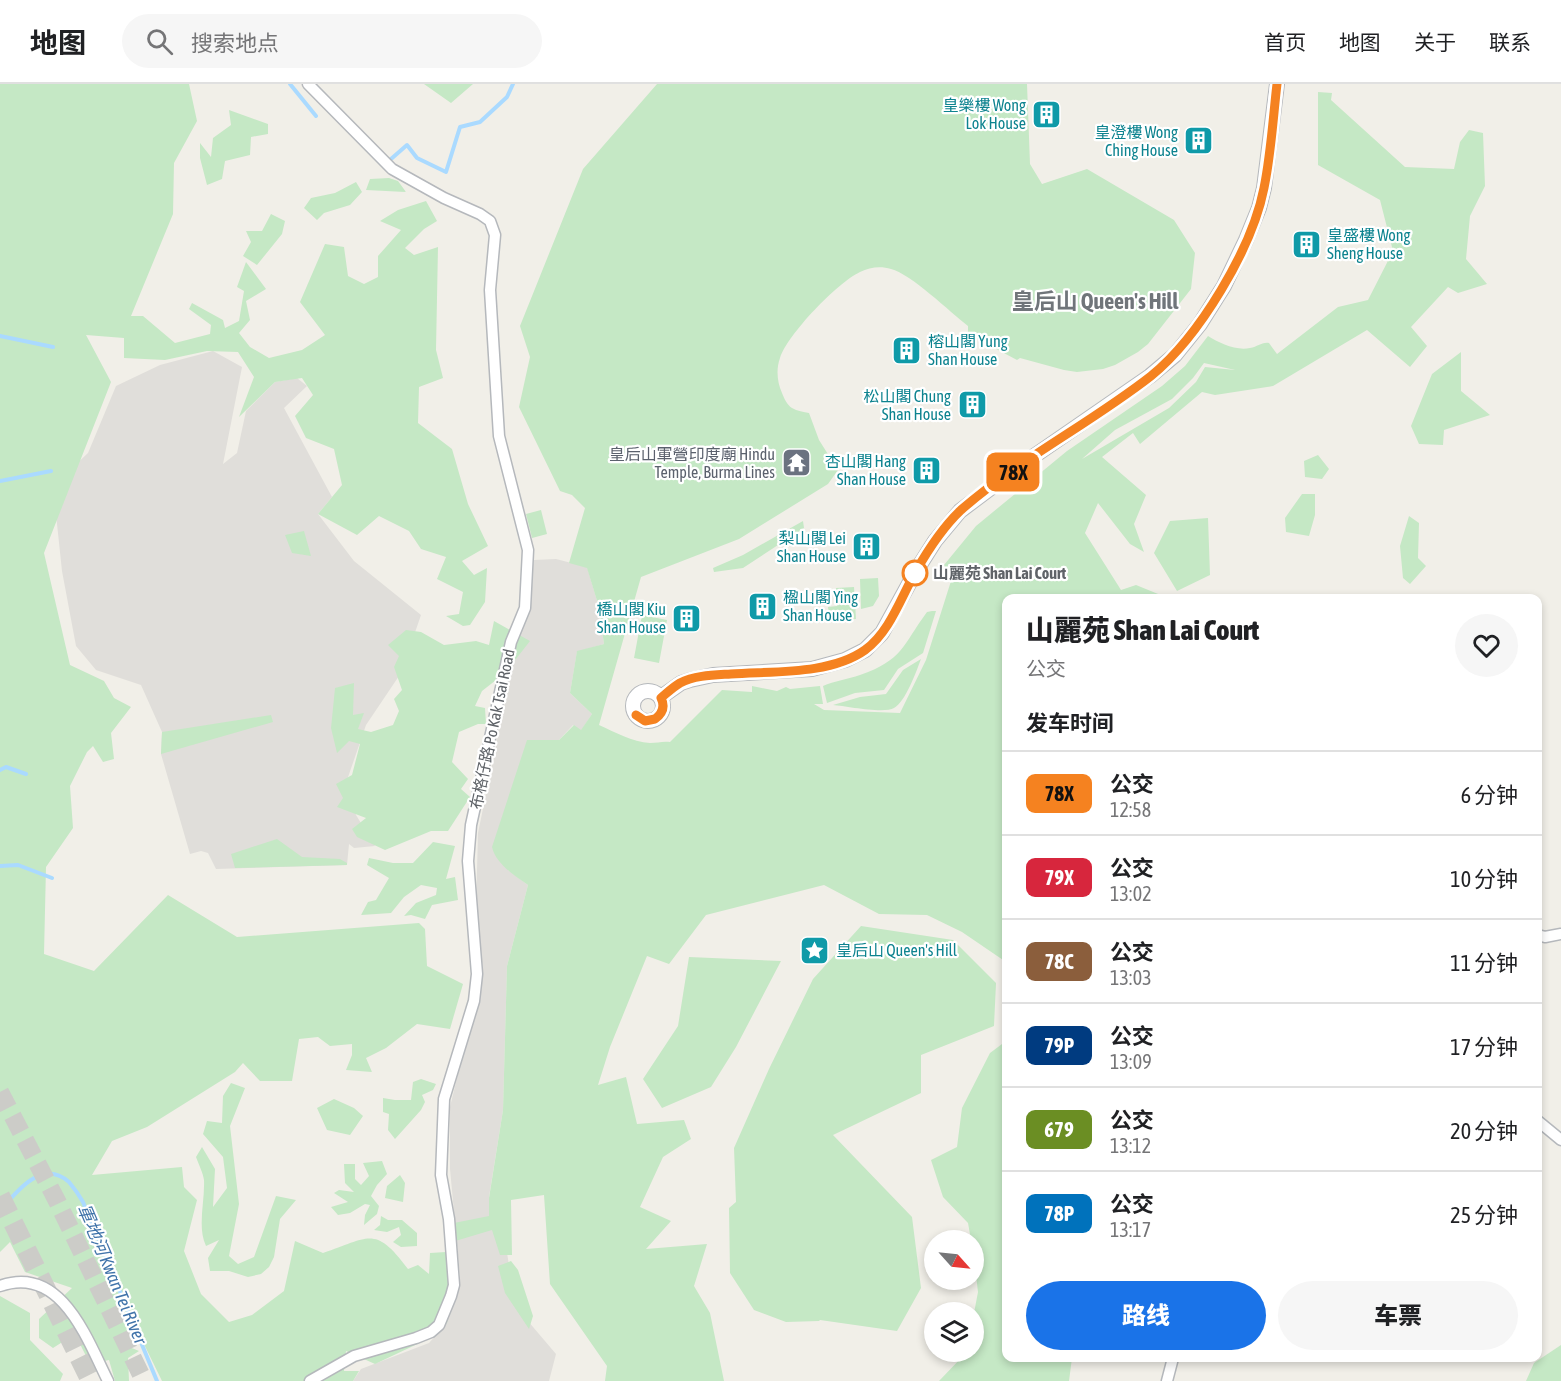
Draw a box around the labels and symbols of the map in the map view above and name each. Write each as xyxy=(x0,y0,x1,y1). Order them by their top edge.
place label: 皇樂樓 Wong Lok House xyxy=(943,96,1026,132)
building icon: 皇樂樓 Wong Lok House xyxy=(1031,98,1063,130)
place label: 皇澄樓 Wong Ching House xyxy=(1095,123,1178,160)
building icon: 皇澄樓 Wong Ching House xyxy=(1183,125,1215,157)
place label: 皇盛樓 Wong Sheng House xyxy=(1327,226,1411,263)
building icon: 皇盛樓 Wong Sheng House xyxy=(1290,228,1322,260)
district label: 皇后山 Queen's Hill xyxy=(1012,288,1179,314)
place label: 榕山閣 Yung Shan House xyxy=(928,332,1008,368)
building icon: 榕山閣 Yung Shan House xyxy=(891,334,923,366)
place label: 松山閣 Chung Shan House xyxy=(863,387,951,423)
building icon: 松山閣 Chung Shan House xyxy=(956,389,988,421)
place label: 皇后山軍營印度廟 Hindu Temple, Burma Lines xyxy=(609,445,775,482)
temple icon: 皇后山軍營印度廟 Hindu Temple, Burma Lines xyxy=(780,447,812,479)
place label: 杏山閣 Hang Shan House xyxy=(824,452,906,488)
line badge: 78X xyxy=(978,452,1048,492)
building icon: 杏山閣 Hang Shan House xyxy=(911,454,943,486)
place label: 梨山閣 Lei Shan House xyxy=(777,529,846,565)
building icon: 梨山閣 Lei Shan House xyxy=(851,531,883,563)
marker: 山麗苑 Shan Lai Court xyxy=(902,560,928,586)
place label: 山麗苑 Shan Lai Court xyxy=(933,564,1067,582)
place label: 楹山閣 Ying Shan House xyxy=(783,588,858,624)
building icon: 楹山閣 Ying Shan House xyxy=(746,590,778,622)
place label: 橋山閣 Kiu Shan House xyxy=(597,600,666,636)
building icon: 橋山閣 Kiu Shan House xyxy=(671,602,703,634)
street label: 布格仔路 Po Kak Tsai Road xyxy=(466,647,518,811)
place icon: 皇后山 Queen's Hill xyxy=(799,934,831,966)
place label: 皇后山 Queen's Hill xyxy=(836,941,958,959)
water label: 軍地河 Kwan Tei River xyxy=(73,1201,152,1348)
north arrow xyxy=(924,1230,984,1290)

